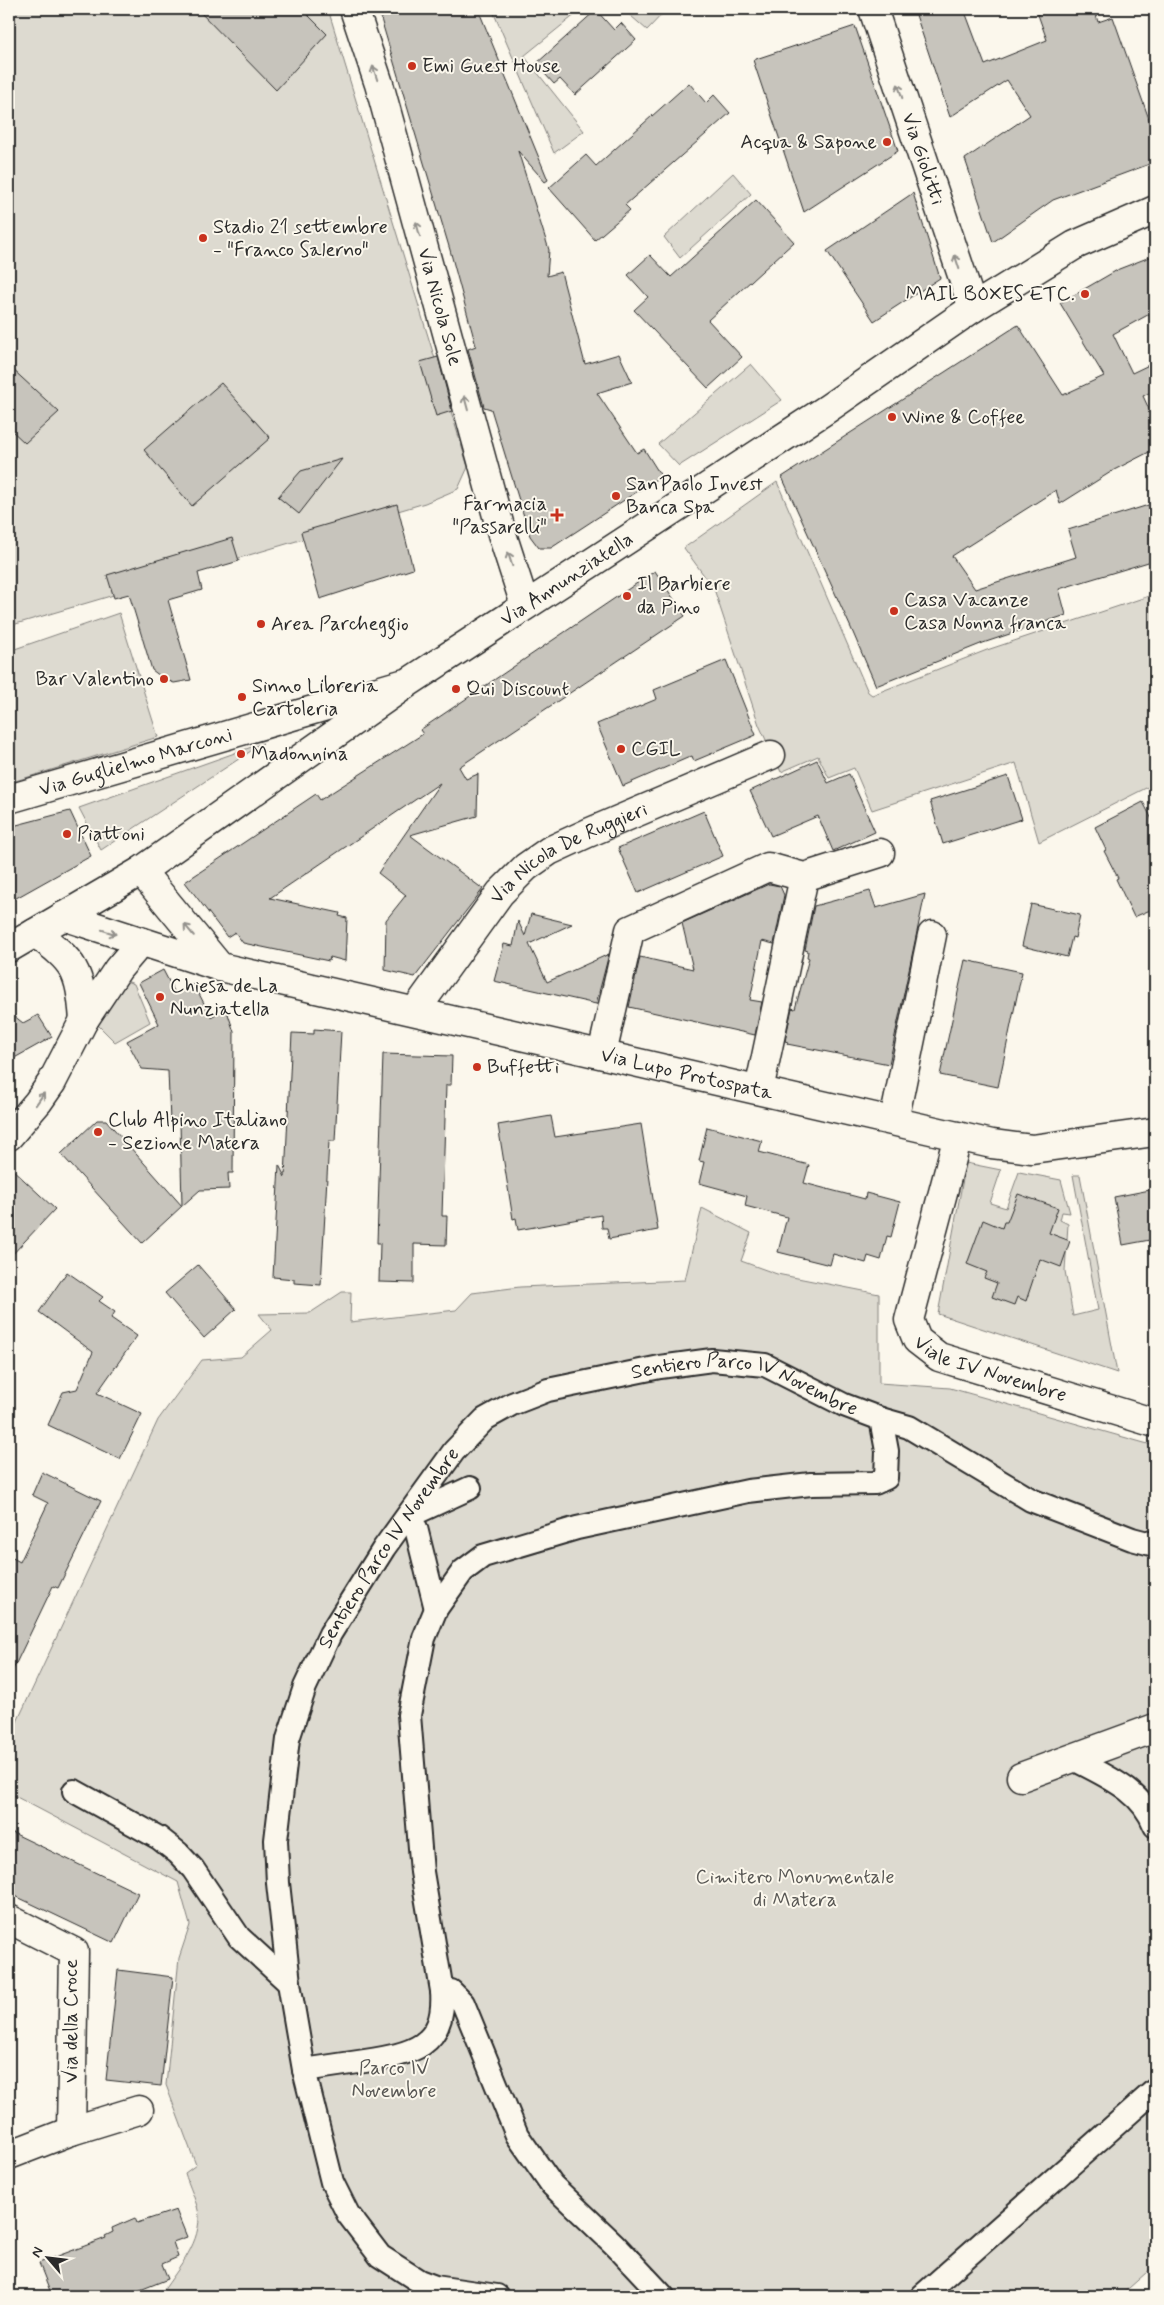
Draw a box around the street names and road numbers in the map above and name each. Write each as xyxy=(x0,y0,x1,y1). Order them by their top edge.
street label: Via Giolitti xyxy=(895,109,951,209)
street label: Via Nicola Sole xyxy=(411,245,469,369)
street label: Via Annunziatella xyxy=(495,526,638,632)
street label: Via Guglielmo Marconi xyxy=(36,721,236,803)
street label: Via Nicola De Ruggieri xyxy=(483,796,652,909)
street label: Via Lupo Protospata xyxy=(598,1041,777,1107)
street label: Viale IV Novembre xyxy=(908,1329,1070,1409)
street label: Sentiero Parco IV Novembre xyxy=(629,1346,862,1422)
street label: Sentiero Parco IV Novembre xyxy=(312,1442,466,1653)
street label: Via della Croce xyxy=(58,1959,85,2083)

